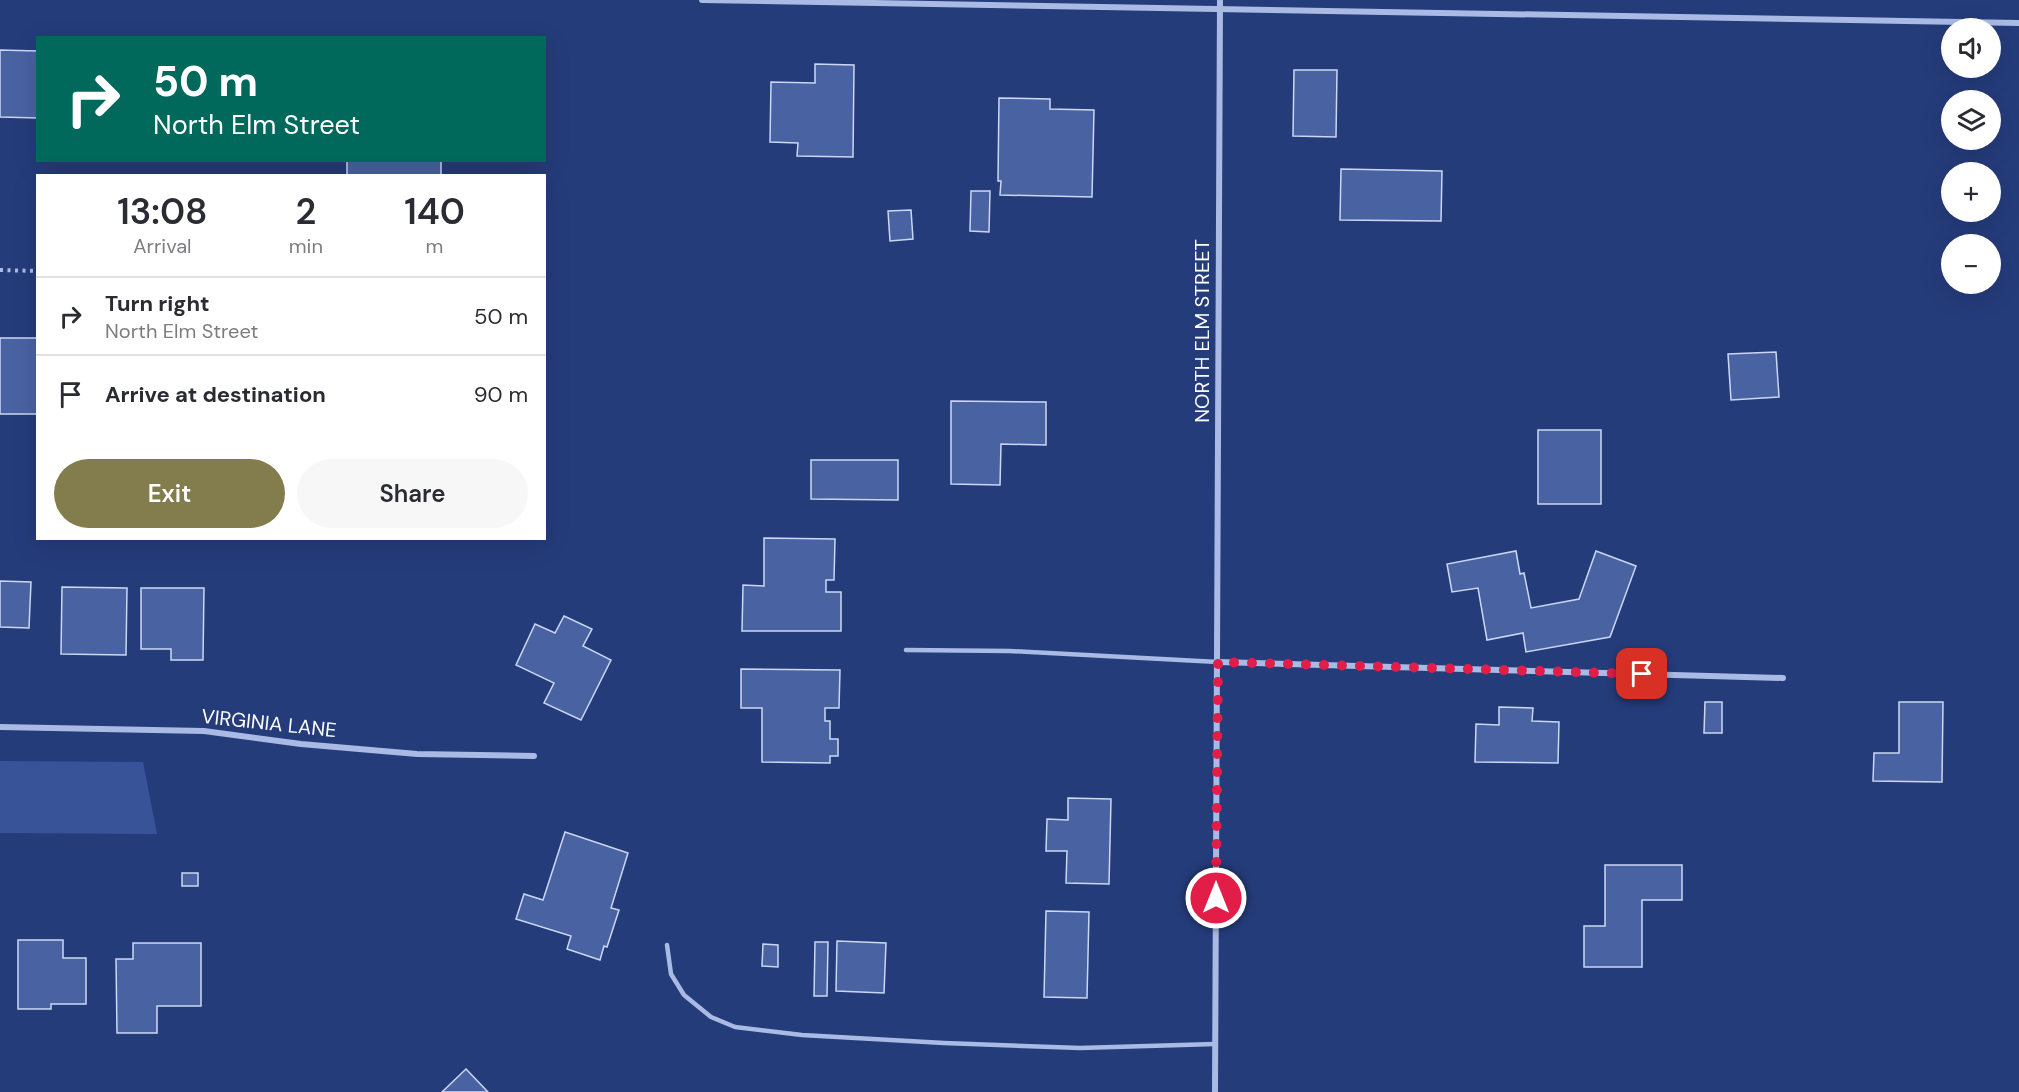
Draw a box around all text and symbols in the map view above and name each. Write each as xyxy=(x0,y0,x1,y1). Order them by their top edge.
map controls xyxy=(1941,18,2001,294)
button: sound xyxy=(1941,18,2001,78)
text: 50 m xyxy=(153,54,258,109)
icon: right xyxy=(54,60,132,138)
button: layers xyxy=(1941,90,2001,150)
text: North Elm Street xyxy=(153,107,360,142)
button: + xyxy=(1941,162,2001,222)
text: 13:08 xyxy=(117,188,208,235)
text: 2 xyxy=(295,188,316,235)
text: 140 xyxy=(404,188,465,235)
text: Arrival xyxy=(133,233,192,259)
text: min xyxy=(289,233,323,259)
text: m xyxy=(426,233,443,259)
button: − xyxy=(1941,234,2001,294)
street label: NORTH ELM STREET xyxy=(1189,239,1215,423)
text: Turn right xyxy=(105,289,210,318)
icon: right xyxy=(54,300,87,333)
text: 50 m xyxy=(474,302,528,331)
text: North Elm Street xyxy=(105,318,258,344)
icon: arrive xyxy=(54,378,87,411)
text: Arrive at destination xyxy=(105,380,326,409)
text: 90 m xyxy=(474,380,528,409)
button: Exit xyxy=(54,459,285,528)
button: Share xyxy=(297,459,528,528)
pin xyxy=(1616,648,1667,699)
icon: arrive xyxy=(1625,657,1658,690)
street label: VIRGINIA LANE xyxy=(200,703,338,743)
position arrow xyxy=(1184,866,1248,930)

